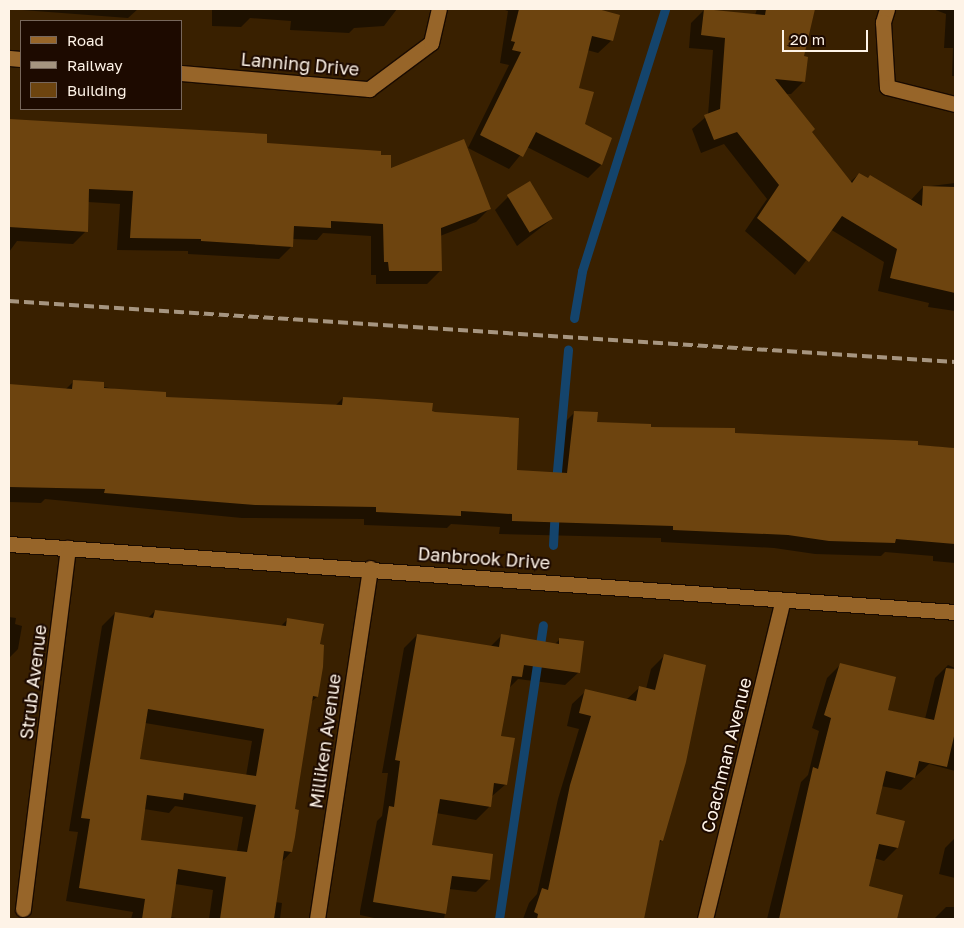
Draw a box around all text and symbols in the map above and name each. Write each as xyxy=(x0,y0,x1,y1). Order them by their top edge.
legend xyxy=(20,20,182,110)
scale bar xyxy=(784,20,870,52)
text: 20 m xyxy=(790,30,825,48)
text: Road xyxy=(67,31,104,49)
street label: Lanning Drive xyxy=(240,48,360,80)
text: Railway xyxy=(67,56,123,74)
text: Building xyxy=(67,81,127,99)
street label: Danbrook Drive xyxy=(417,543,551,573)
street label: Strub Avenue xyxy=(15,623,51,741)
street label: Milliken Avenue xyxy=(305,672,345,810)
street label: Coachman Avenue xyxy=(696,675,756,835)

